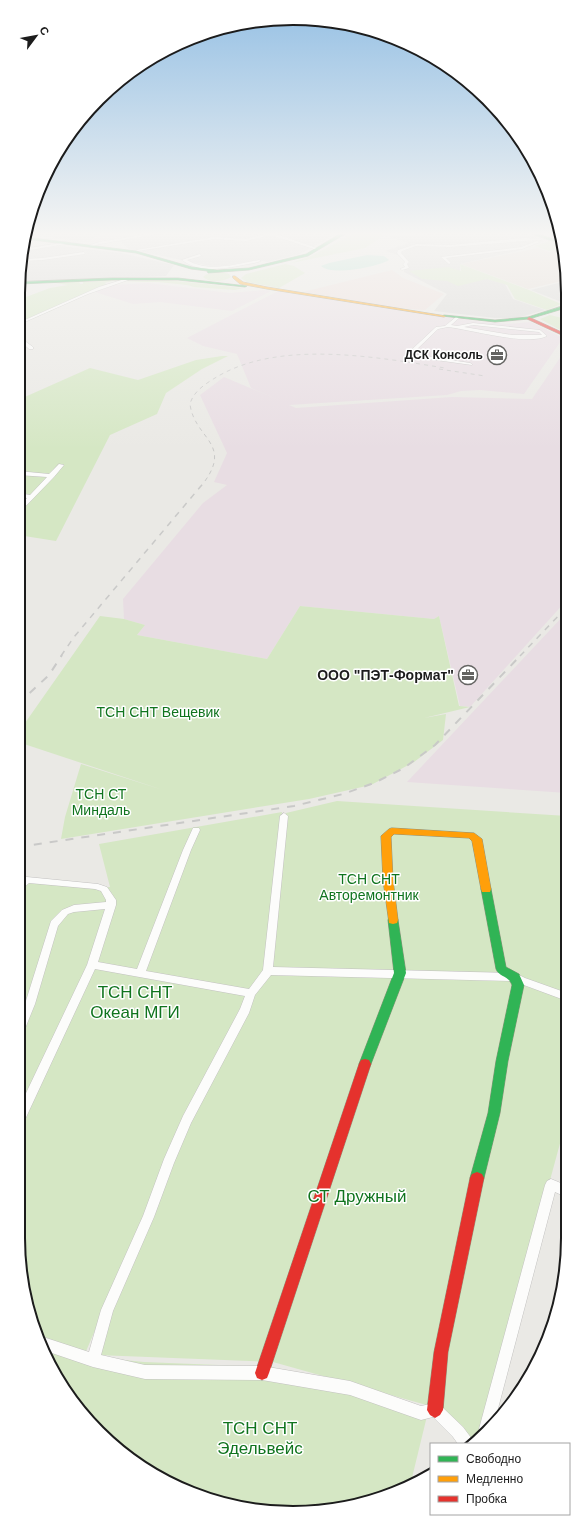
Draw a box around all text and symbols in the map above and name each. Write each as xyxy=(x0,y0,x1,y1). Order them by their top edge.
north arrow xyxy=(16,16,56,56)
text: С xyxy=(37,24,52,37)
office icon: ДСК Консоль xyxy=(486,344,508,366)
place label: ДСК Консоль xyxy=(405,348,483,362)
office icon: ООО "ПЭТ-Формат" xyxy=(457,664,479,686)
place label: ООО "ПЭТ-Формат" xyxy=(317,667,454,683)
park label: ТСН СНТ Вещевик xyxy=(97,704,220,720)
park label: ТСН СТ Миндаль xyxy=(72,786,130,818)
park label: ТСН СНТ Авторемонтник xyxy=(319,871,420,903)
park label: ТСН СНТ Океан МГИ xyxy=(90,983,180,1022)
park label: СТ Дружный xyxy=(308,1187,406,1206)
park label: ТСН СНТ Эдельвейс xyxy=(217,1419,303,1458)
legend xyxy=(430,1443,570,1515)
text: Свободно xyxy=(466,1452,521,1466)
text: Медленно xyxy=(466,1472,523,1486)
text: Пробка xyxy=(466,1492,507,1506)

